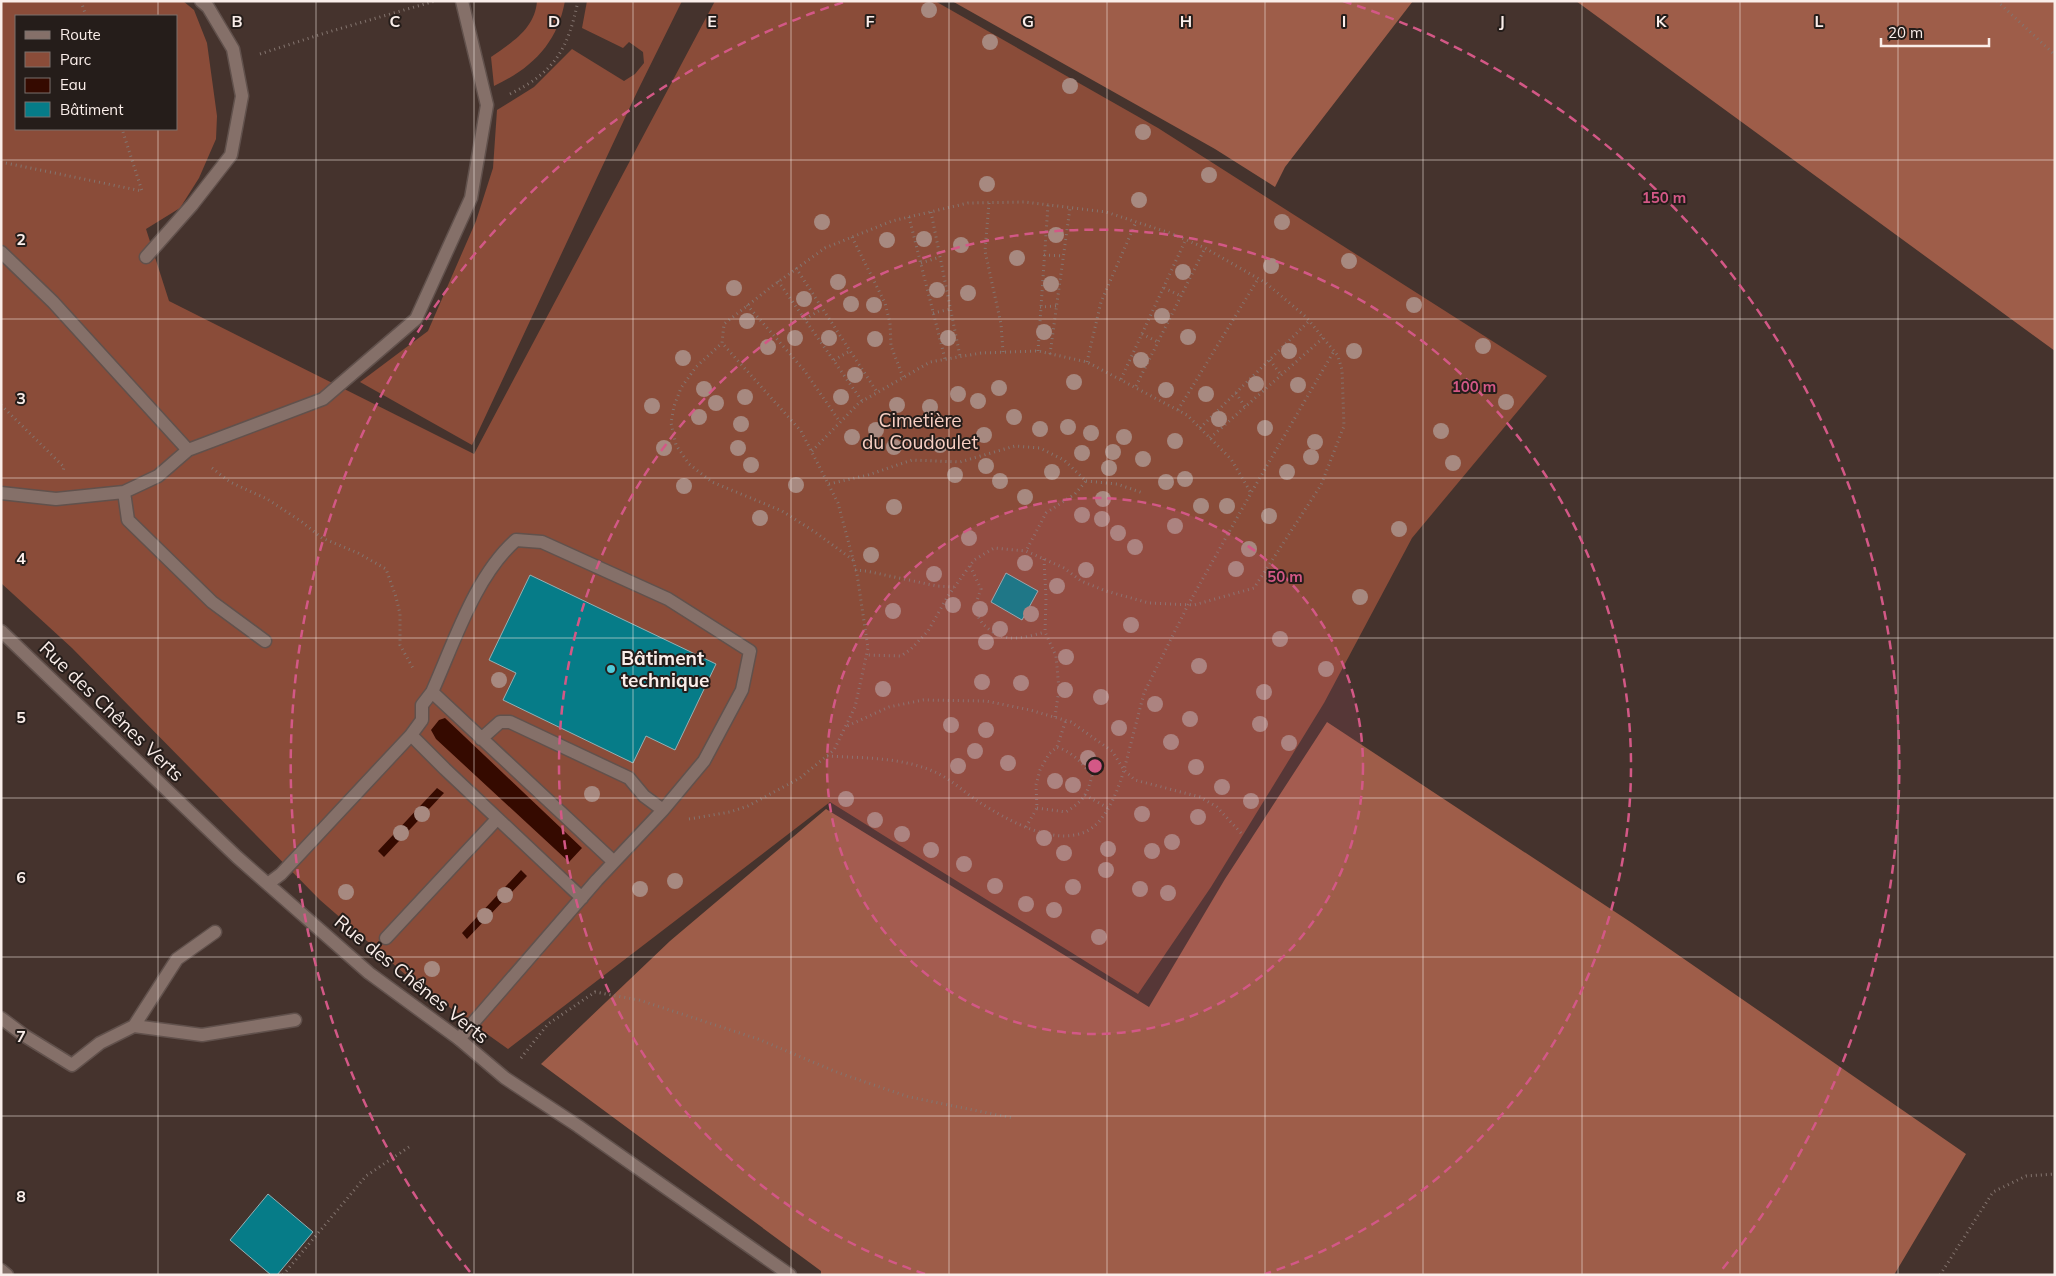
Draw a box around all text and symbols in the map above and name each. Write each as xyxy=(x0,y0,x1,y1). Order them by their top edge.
text: B xyxy=(231,11,243,31)
text: C xyxy=(390,11,401,31)
text: D xyxy=(548,11,560,31)
text: E xyxy=(707,11,717,31)
text: F xyxy=(865,11,875,31)
text: G xyxy=(1022,11,1034,31)
text: H xyxy=(1180,11,1192,31)
text: I xyxy=(1342,11,1346,31)
text: J xyxy=(1499,11,1505,31)
text: K xyxy=(1656,11,1668,31)
text: L xyxy=(1815,11,1824,31)
legend xyxy=(15,15,178,130)
scale bar xyxy=(1881,15,1988,47)
text: 20 m xyxy=(1888,23,1923,42)
text: Route xyxy=(60,25,101,44)
text: Parc xyxy=(60,50,91,69)
text: Eau xyxy=(60,75,86,94)
text: Bâtiment xyxy=(60,100,123,119)
text: 150 m xyxy=(1642,188,1686,207)
text: 2 xyxy=(16,229,26,249)
text: 100 m xyxy=(1452,377,1496,396)
text: 3 xyxy=(16,388,26,408)
park label: Cimetière du Coudoulet xyxy=(862,408,978,454)
text: 4 xyxy=(16,548,26,568)
text: 50 m xyxy=(1267,567,1303,586)
street label: Rue des Chênes Verts xyxy=(35,636,189,786)
place label: Bâtiment technique xyxy=(621,646,709,692)
marker: Bâtiment technique xyxy=(605,663,617,675)
text: 5 xyxy=(16,707,26,727)
centre of rings xyxy=(1086,757,1104,775)
text: 6 xyxy=(16,867,26,887)
street label: Rue des Chênes Verts xyxy=(330,909,494,1049)
text: 7 xyxy=(16,1026,26,1046)
text: 8 xyxy=(16,1186,26,1206)

